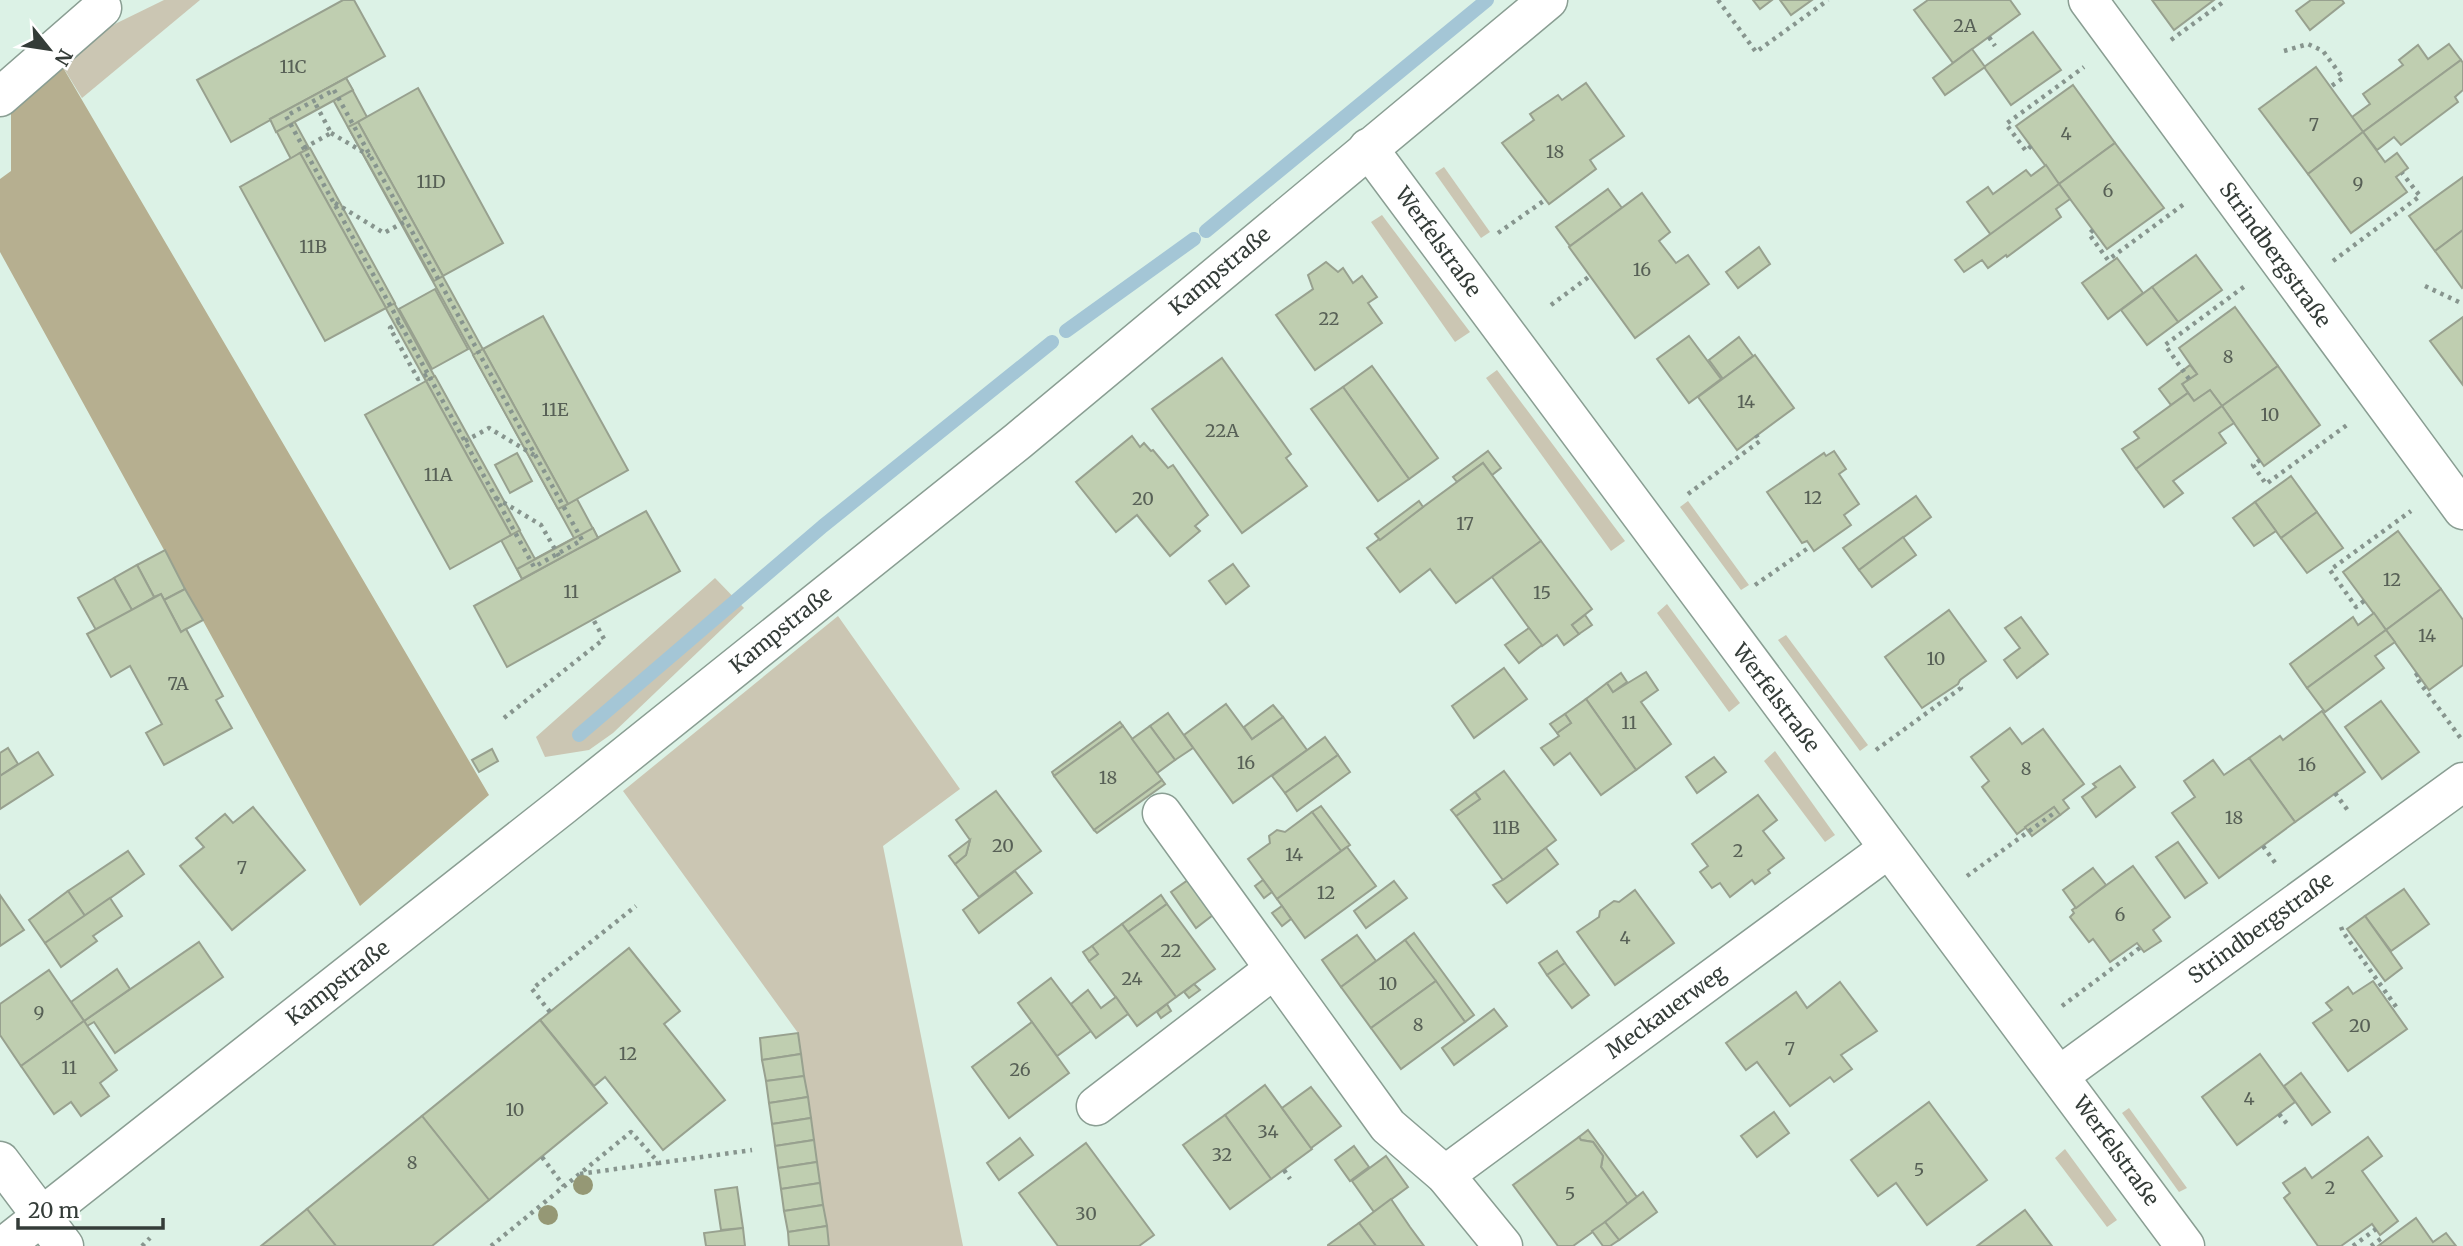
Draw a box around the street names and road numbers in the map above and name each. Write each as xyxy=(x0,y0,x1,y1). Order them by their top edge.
street label: Strindbergstraße xyxy=(2214,177,2337,333)
street label: Werfelstraße xyxy=(1389,181,1487,302)
street label: Kampstraße xyxy=(1164,220,1276,321)
street label: Kampstraße xyxy=(724,580,837,679)
street label: Werfelstraße xyxy=(1726,637,1826,758)
street label: Strindbergstraße xyxy=(2183,866,2339,989)
street label: Kampstraße xyxy=(281,934,395,1031)
street label: Meckauerweg xyxy=(1600,959,1731,1064)
street label: Werfelstraße xyxy=(2067,1090,2165,1211)

